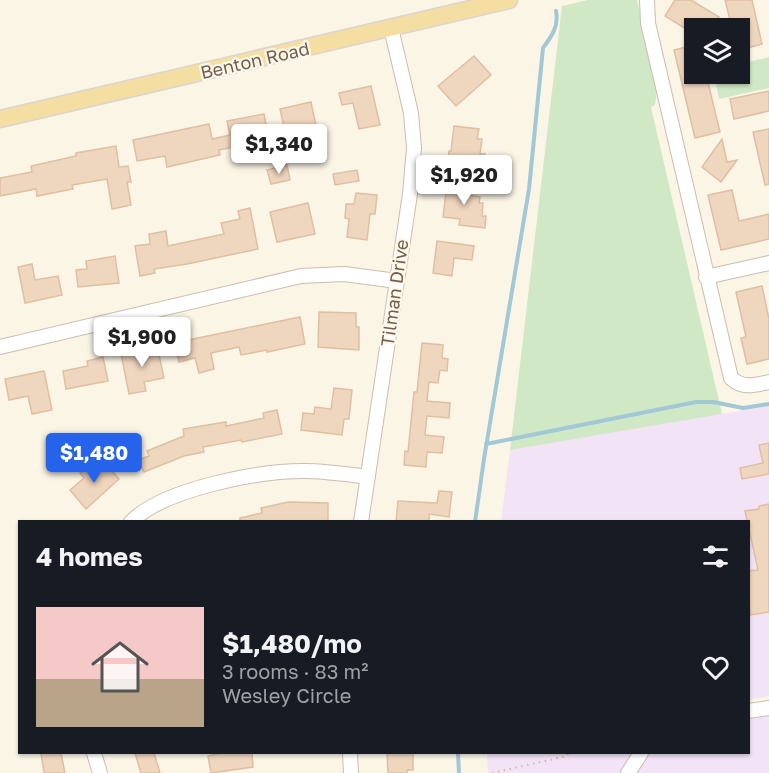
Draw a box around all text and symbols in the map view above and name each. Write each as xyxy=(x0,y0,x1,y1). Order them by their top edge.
map controls xyxy=(684,18,750,84)
button: layers xyxy=(684,18,750,84)
street label: Benton Road xyxy=(198,37,311,83)
pin: $1,340 xyxy=(230,124,328,175)
text: $1,340 xyxy=(245,131,313,155)
pin: $1,920 xyxy=(415,155,513,206)
text: $1,920 xyxy=(430,162,498,186)
street label: Tilman Drive xyxy=(376,238,412,348)
pin: $1,900 xyxy=(93,317,191,368)
text: $1,900 xyxy=(108,324,176,348)
pin: $1,480 xyxy=(45,433,143,484)
text: $1,480 xyxy=(60,440,128,464)
icon: filters xyxy=(699,540,732,573)
text: 4 homes xyxy=(36,541,143,572)
text: $1,480/mo xyxy=(222,628,362,659)
icon: home xyxy=(84,631,156,703)
icon: heart xyxy=(699,651,732,684)
text: 3 rooms · 83 m² xyxy=(222,659,368,683)
text: Wesley Circle xyxy=(222,683,351,707)

